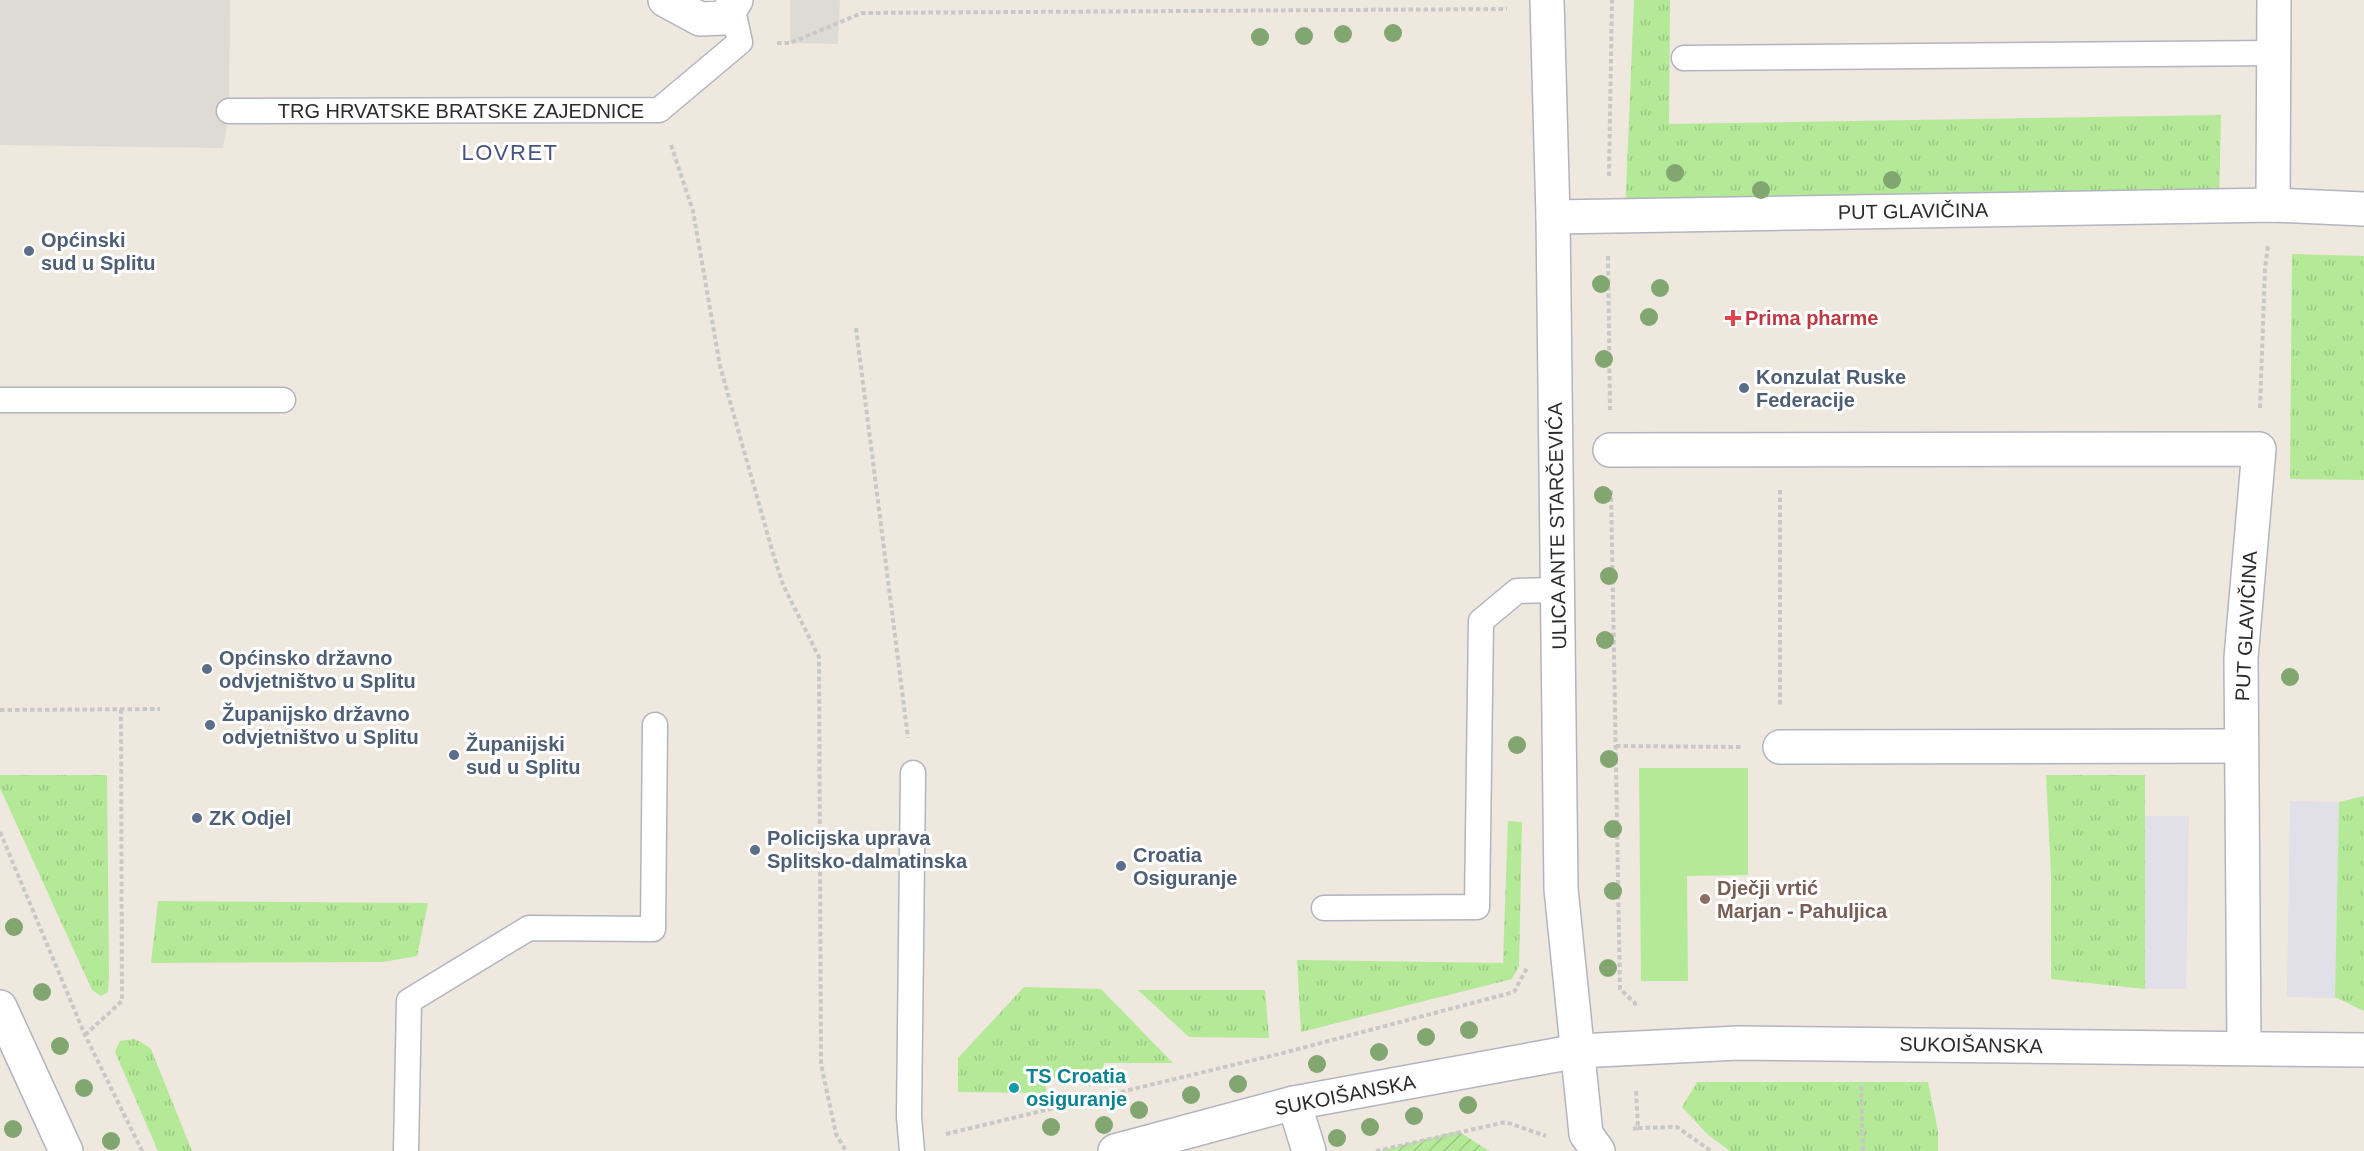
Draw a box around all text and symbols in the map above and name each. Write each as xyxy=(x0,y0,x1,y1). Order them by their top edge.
street label: TRG HRVATSKE BRATSKE ZAJEDNICE xyxy=(278,100,644,122)
district label: LOVRET xyxy=(461,140,559,165)
street label: PUT GLAVIČINA xyxy=(1838,199,1989,223)
place label: Općinski sud u Splitu xyxy=(41,229,155,274)
marker: Općinski sud u Splitu xyxy=(22,244,36,258)
place label: Prima pharme xyxy=(1745,307,1878,329)
marker: Prima pharme xyxy=(1726,311,1740,325)
place label: Konzulat Ruske Federacije xyxy=(1756,366,1906,411)
marker: Konzulat Ruske Federacije xyxy=(1737,381,1751,395)
street label: ULICA ANTE STARČEVIĆA xyxy=(1544,401,1570,650)
street label: PUT GLAVIČINA xyxy=(2231,550,2261,702)
place label: Općinsko državno odvjetništvo u Splitu xyxy=(219,647,416,692)
marker: Općinsko državno odvjetništvo u Splitu xyxy=(200,662,214,676)
place label: Županijsko državno odvjetništvo u Splitu xyxy=(222,702,419,748)
marker: Županijsko državno odvjetništvo u Splitu xyxy=(203,718,217,732)
place label: Županijski sud u Splitu xyxy=(466,732,580,778)
marker: Županijski sud u Splitu xyxy=(447,748,461,762)
place label: ZK Odjel xyxy=(209,807,291,829)
marker: ZK Odjel xyxy=(190,811,204,825)
place label: Policijska uprava Splitsko-dalmatinska xyxy=(767,827,968,872)
marker: Policijska uprava Splitsko-dalmatinska xyxy=(748,843,762,857)
place label: Croatia Osiguranje xyxy=(1133,844,1237,889)
marker: Croatia Osiguranje xyxy=(1114,859,1128,873)
place label: Dječji vrtić Marjan - Pahuljica xyxy=(1717,877,1888,922)
marker: Dječji vrtić Marjan - Pahuljica xyxy=(1698,892,1712,906)
street label: SUKOIŠANSKA xyxy=(1899,1033,2044,1057)
place label: TS Croatia osiguranje xyxy=(1026,1065,1127,1110)
street label: SUKOIŠANSKA xyxy=(1273,1070,1418,1119)
marker: TS Croatia osiguranje xyxy=(1007,1081,1021,1095)

